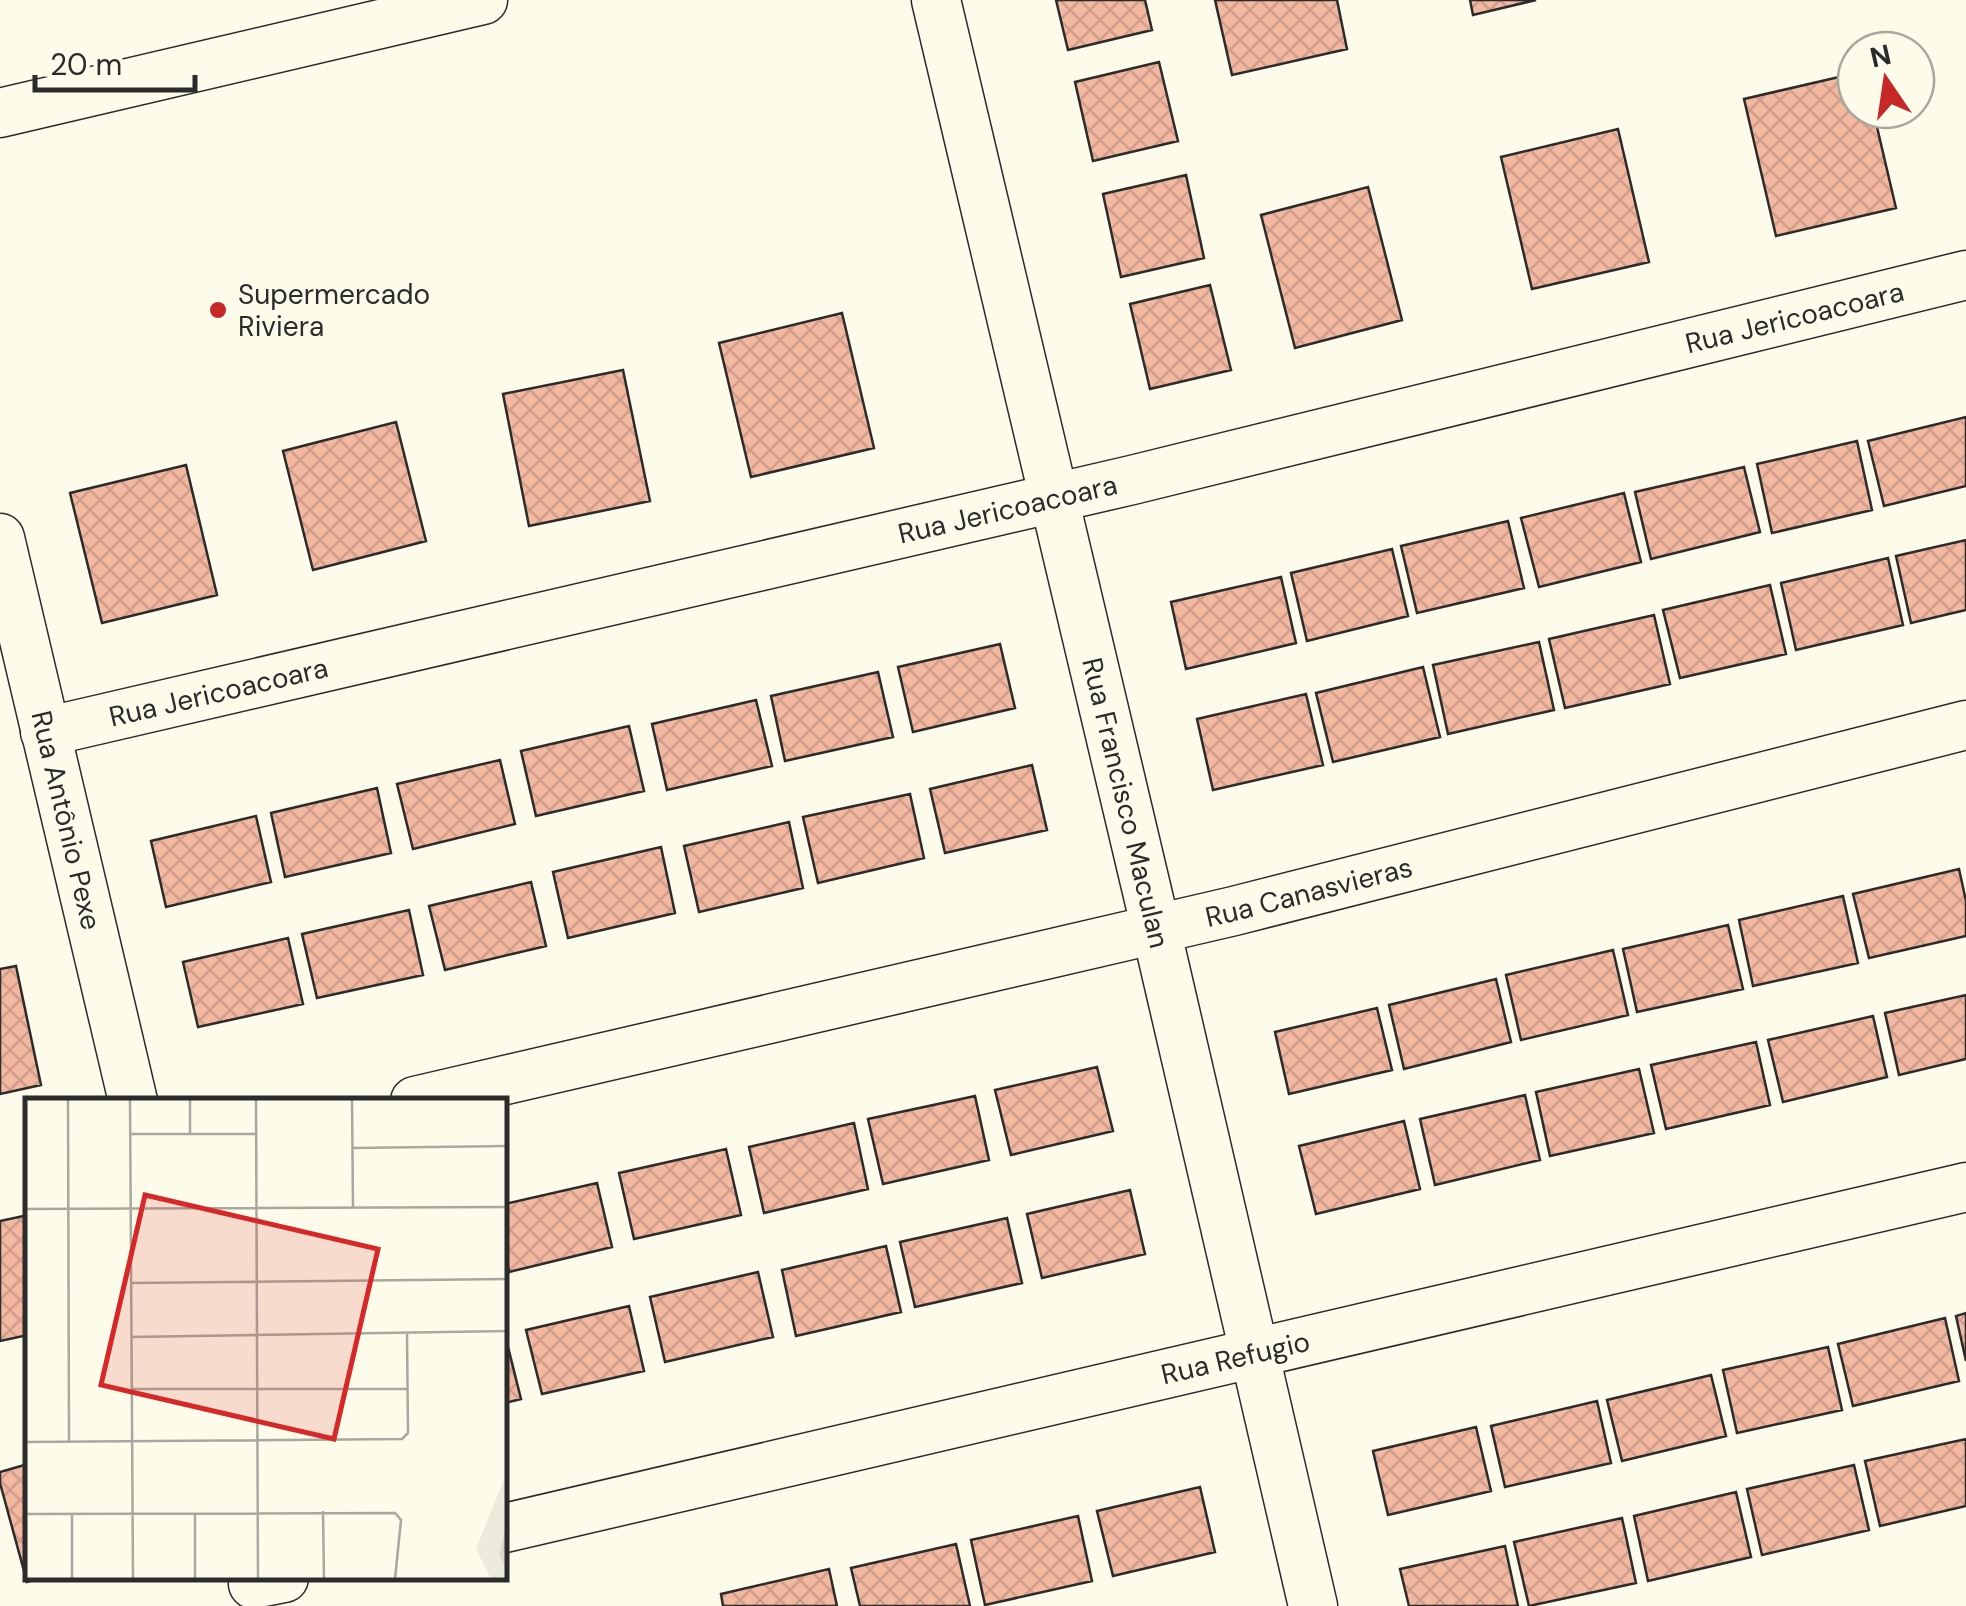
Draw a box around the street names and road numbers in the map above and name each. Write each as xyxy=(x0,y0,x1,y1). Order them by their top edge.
street label: Rua Jericoacoara xyxy=(1681,273,1908,362)
street label: Rua Jericoacoara xyxy=(894,466,1121,553)
street label: Rua Jericoacoara xyxy=(105,649,332,736)
street label: Rua Francisco Maculan xyxy=(1073,654,1178,952)
street label: Rua Antônio Pexe xyxy=(22,707,110,934)
street label: Rua Canasvieras xyxy=(1202,848,1416,936)
street label: Rua Refugio xyxy=(1157,1323,1314,1393)

